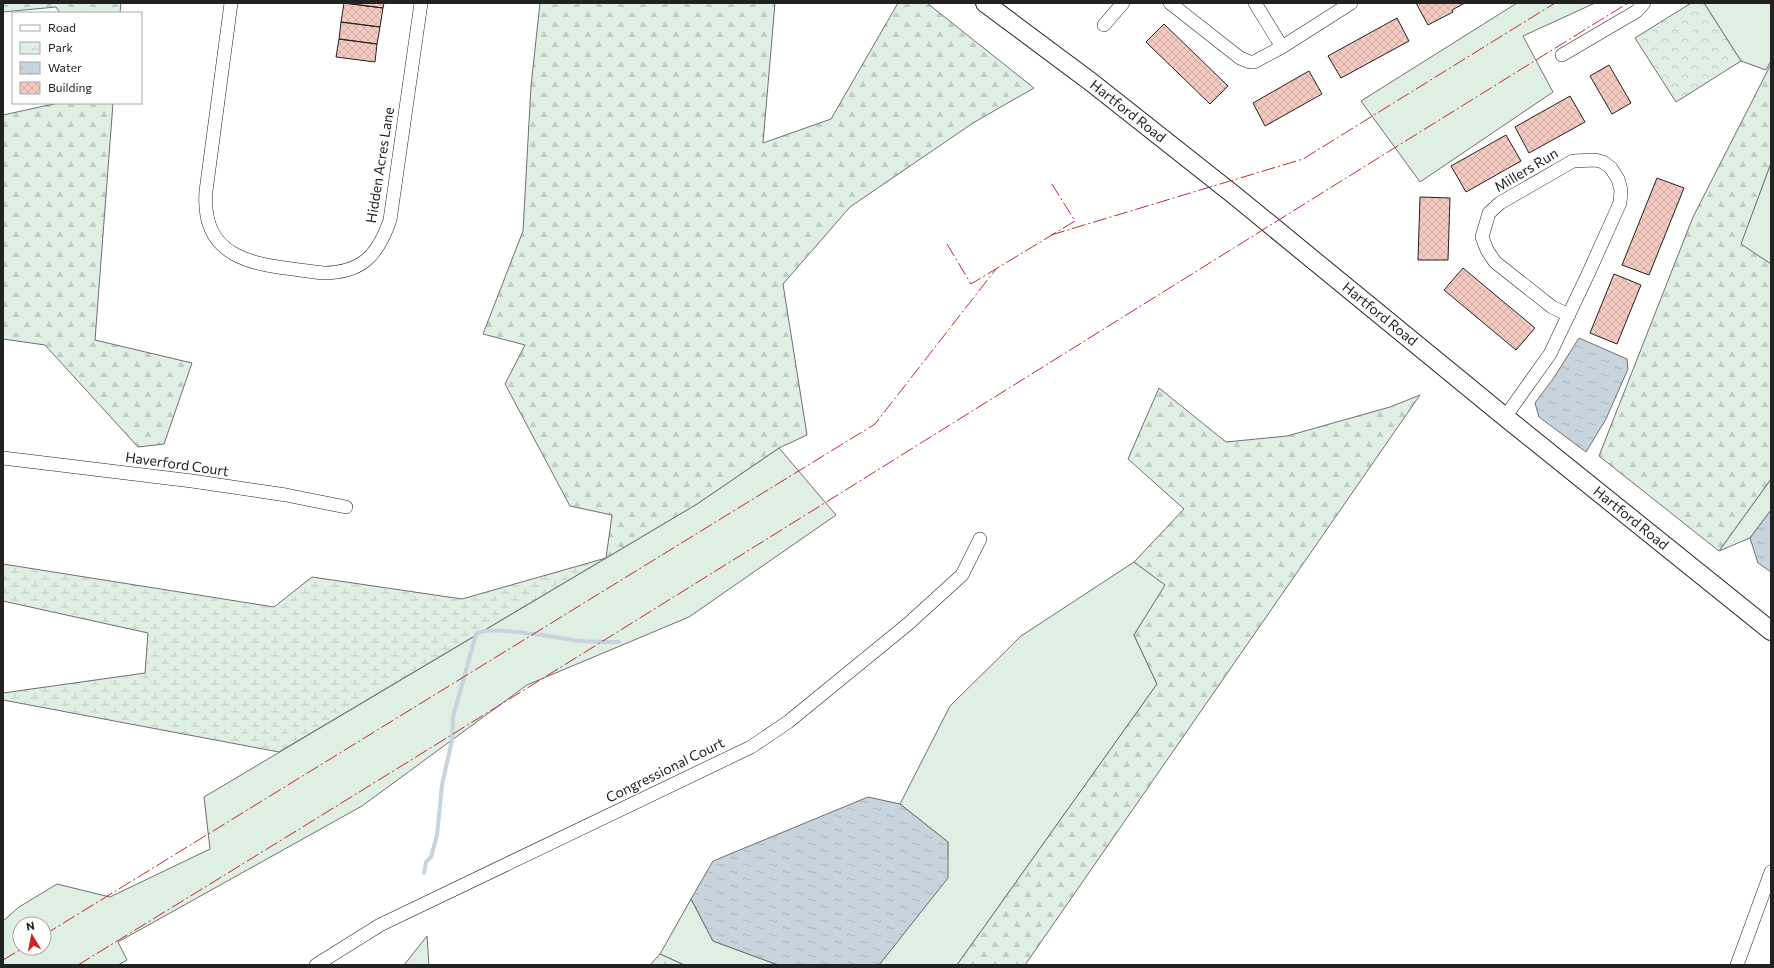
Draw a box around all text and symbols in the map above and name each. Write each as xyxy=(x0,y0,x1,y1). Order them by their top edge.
legend xyxy=(12,12,142,104)
text: Road xyxy=(48,20,76,34)
text: Park xyxy=(48,40,74,54)
text: Water xyxy=(48,60,82,74)
street label: Hartford Road xyxy=(1087,76,1170,145)
text: Building xyxy=(48,80,92,94)
street label: Hidden Acres Lane xyxy=(362,106,397,224)
street label: Millers Run xyxy=(1491,144,1561,195)
street label: Hartford Road xyxy=(1339,278,1421,349)
street label: Haverford Court xyxy=(124,448,230,479)
street label: Hartford Road xyxy=(1590,482,1672,553)
street label: Congressional Court xyxy=(603,733,727,806)
north arrow xyxy=(12,916,52,956)
text: N xyxy=(25,919,35,933)

